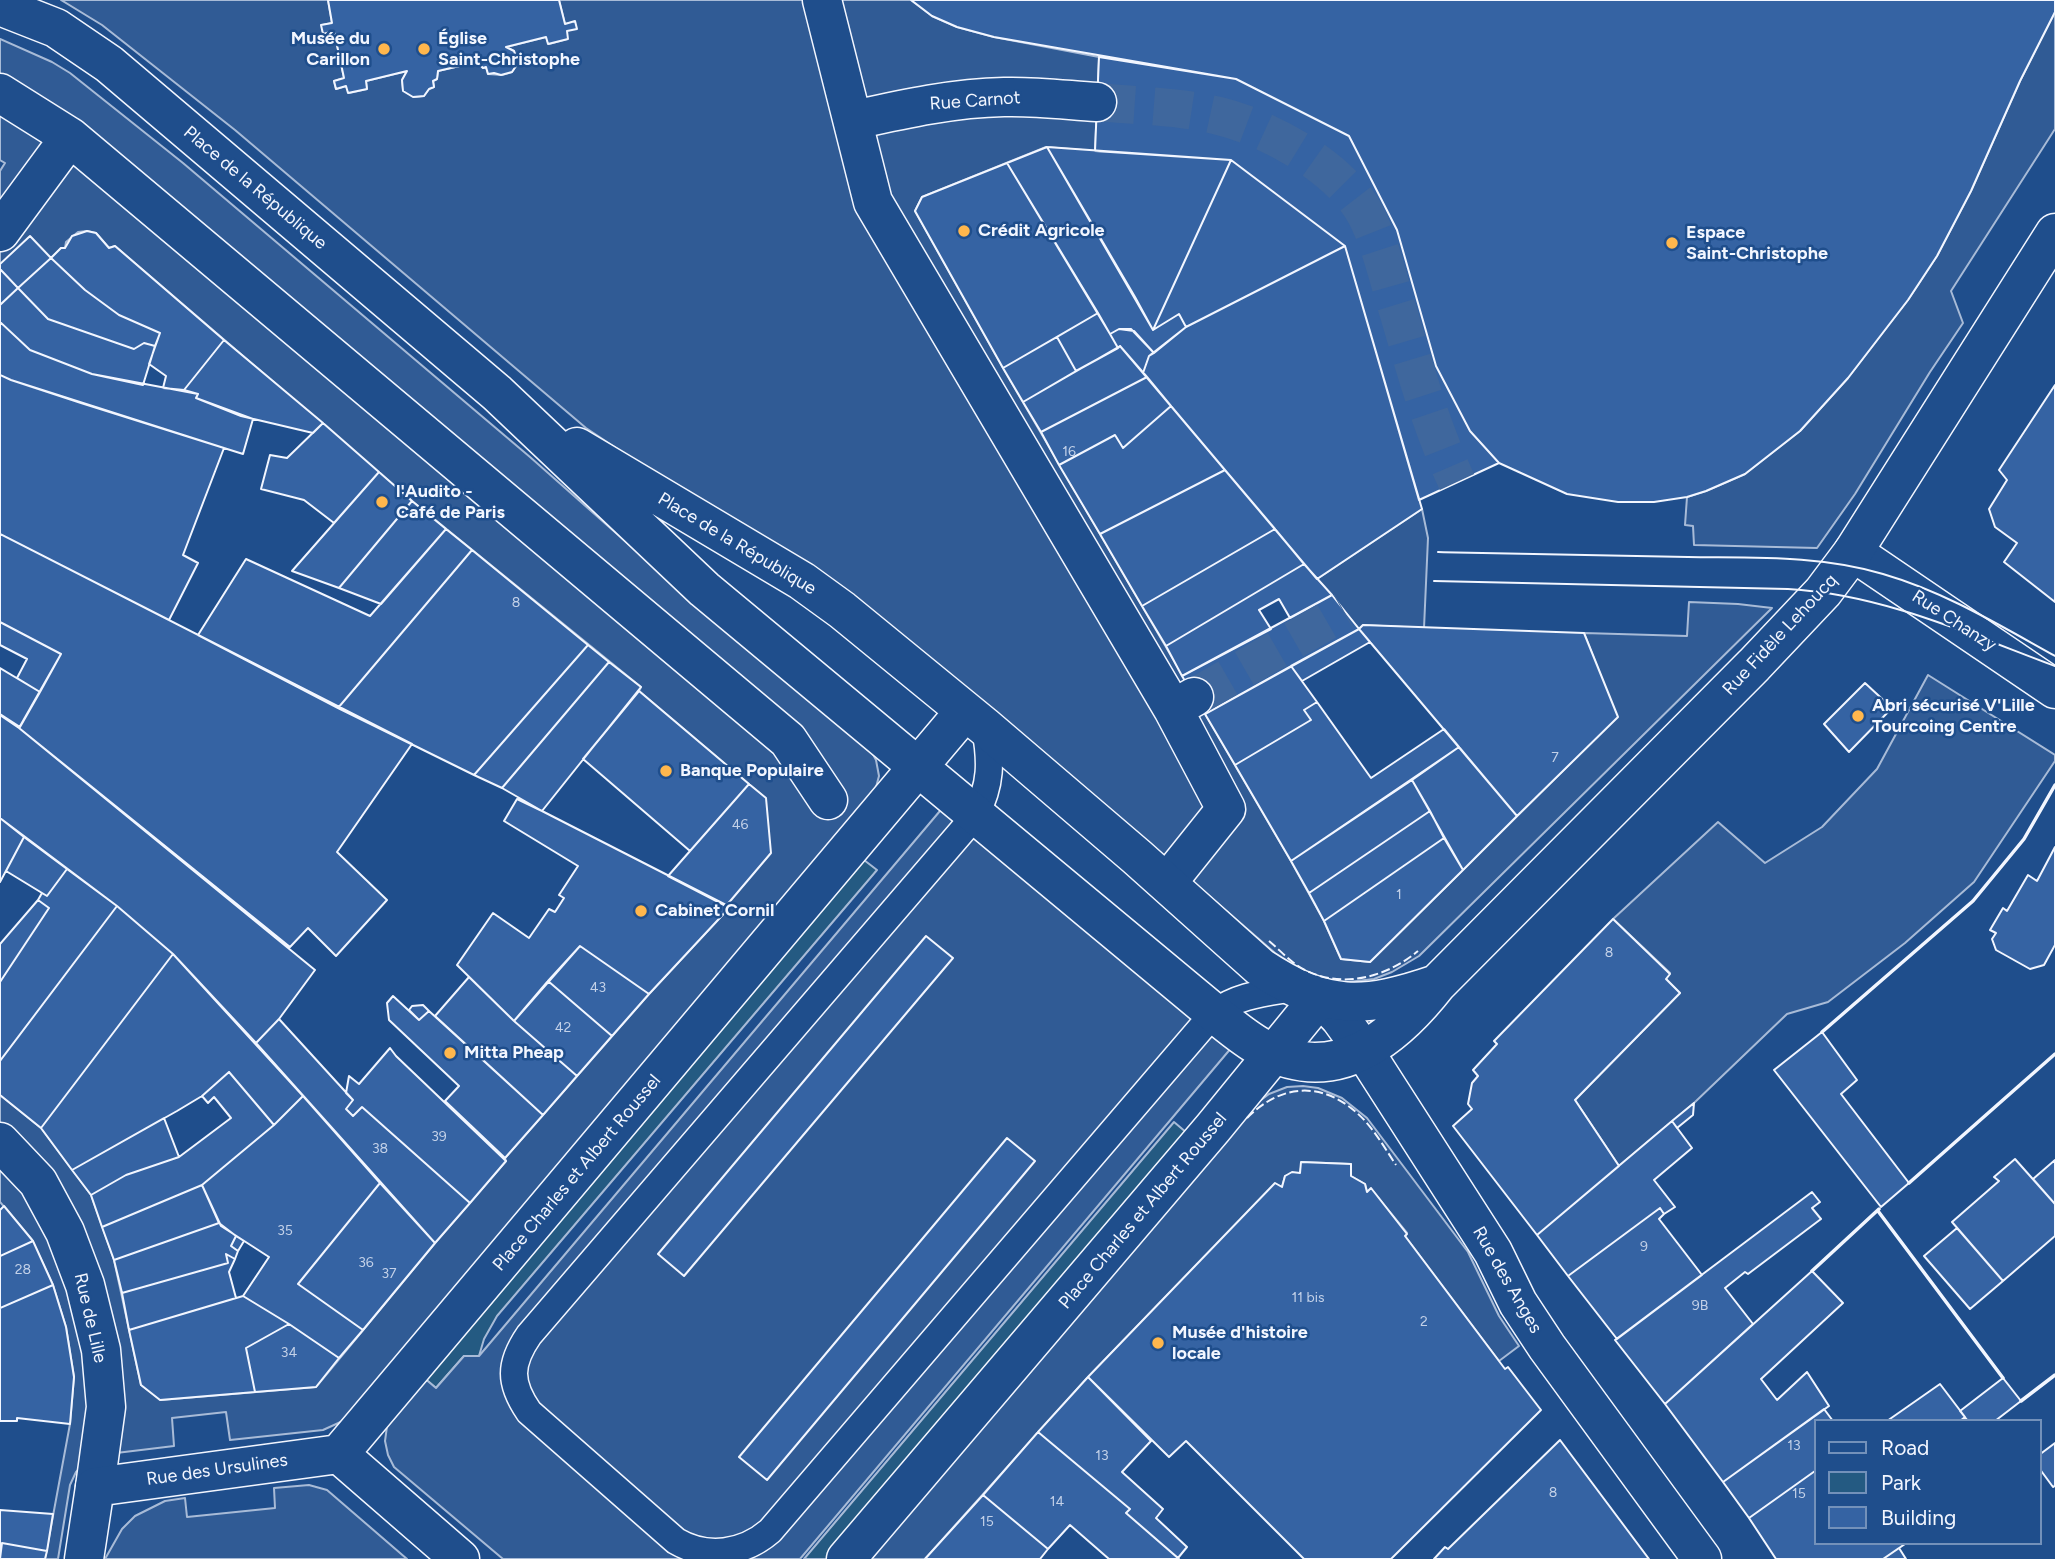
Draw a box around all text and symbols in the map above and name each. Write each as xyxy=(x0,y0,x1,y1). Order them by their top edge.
place label: Musée du Carillon xyxy=(291,28,370,70)
place label: Église Saint-Christophe xyxy=(438,28,580,70)
marker: Musée du Carillon xyxy=(376,41,392,57)
marker: Église Saint-Christophe xyxy=(416,41,432,57)
street label: Rue Carnot xyxy=(929,87,1021,115)
street label: Place de la République xyxy=(179,122,331,254)
place label: Crédit Agricole xyxy=(978,220,1105,242)
place label: Espace Saint-Christophe xyxy=(1686,222,1828,264)
marker: Crédit Agricole xyxy=(956,223,972,239)
marker: Espace Saint-Christophe xyxy=(1664,235,1680,251)
house number: 16 xyxy=(1062,444,1076,460)
place label: l'Audito - Café de Paris xyxy=(396,481,505,524)
street label: Place de la République xyxy=(654,488,820,600)
marker: l'Audito - Café de Paris xyxy=(374,494,390,510)
street label: Rue Fidèle Lehoucq xyxy=(1718,570,1842,700)
street label: Rue Chanzy xyxy=(1908,586,2000,656)
house number: 8 xyxy=(512,595,520,611)
place label: Abri sécurisé V'Lille Tourcoing Centre xyxy=(1872,695,2035,738)
marker: Abri sécurisé V'Lille Tourcoing Centre xyxy=(1850,708,1866,724)
house number: 7 xyxy=(1551,750,1559,766)
place label: Banque Populaire xyxy=(680,760,824,782)
marker: Banque Populaire xyxy=(658,763,674,779)
house number: 46 xyxy=(732,817,748,833)
house number: 1 xyxy=(1396,887,1402,903)
place label: Cabinet Cornil xyxy=(655,900,775,922)
marker: Cabinet Cornil xyxy=(633,903,649,919)
house number: 8 xyxy=(1605,945,1613,961)
house number: 43 xyxy=(590,980,606,996)
house number: 42 xyxy=(555,1020,571,1036)
place label: Mitta Pheap xyxy=(464,1042,564,1064)
marker: Mitta Pheap xyxy=(442,1045,458,1061)
street label: Place Charles et Albert Roussel xyxy=(488,1070,666,1276)
street label: Place Charles et Albert Roussel xyxy=(1054,1108,1232,1314)
house number: 39 xyxy=(431,1129,447,1145)
house number: 38 xyxy=(372,1141,388,1157)
house number: 35 xyxy=(277,1223,293,1239)
street label: Rue des Anges xyxy=(1468,1223,1546,1337)
house number: 9 xyxy=(1640,1239,1648,1255)
house number: 36 xyxy=(358,1255,374,1271)
house number: 28 xyxy=(15,1262,31,1278)
house number: 37 xyxy=(381,1266,397,1282)
street label: Rue de Lille xyxy=(69,1271,111,1365)
house number: 11 bis xyxy=(1292,1290,1324,1306)
house number: 9B xyxy=(1692,1298,1708,1314)
house number: 2 xyxy=(1420,1314,1428,1330)
place label: Musée d'histoire locale xyxy=(1172,1322,1308,1364)
marker: Musée d'histoire locale xyxy=(1150,1335,1166,1351)
house number: 34 xyxy=(281,1345,297,1361)
legend xyxy=(1814,1419,2041,1545)
text: Road xyxy=(1881,1435,1929,1460)
house number: 13 xyxy=(1787,1438,1801,1454)
house number: 13 xyxy=(1095,1448,1109,1464)
street label: Rue des Ursulines xyxy=(145,1449,289,1491)
text: Park xyxy=(1881,1470,1921,1495)
house number: 8 xyxy=(1549,1485,1557,1501)
house number: 15 xyxy=(1792,1486,1806,1502)
house number: 14 xyxy=(1050,1494,1064,1510)
text: Building xyxy=(1881,1505,1956,1530)
house number: 15 xyxy=(980,1514,994,1530)

